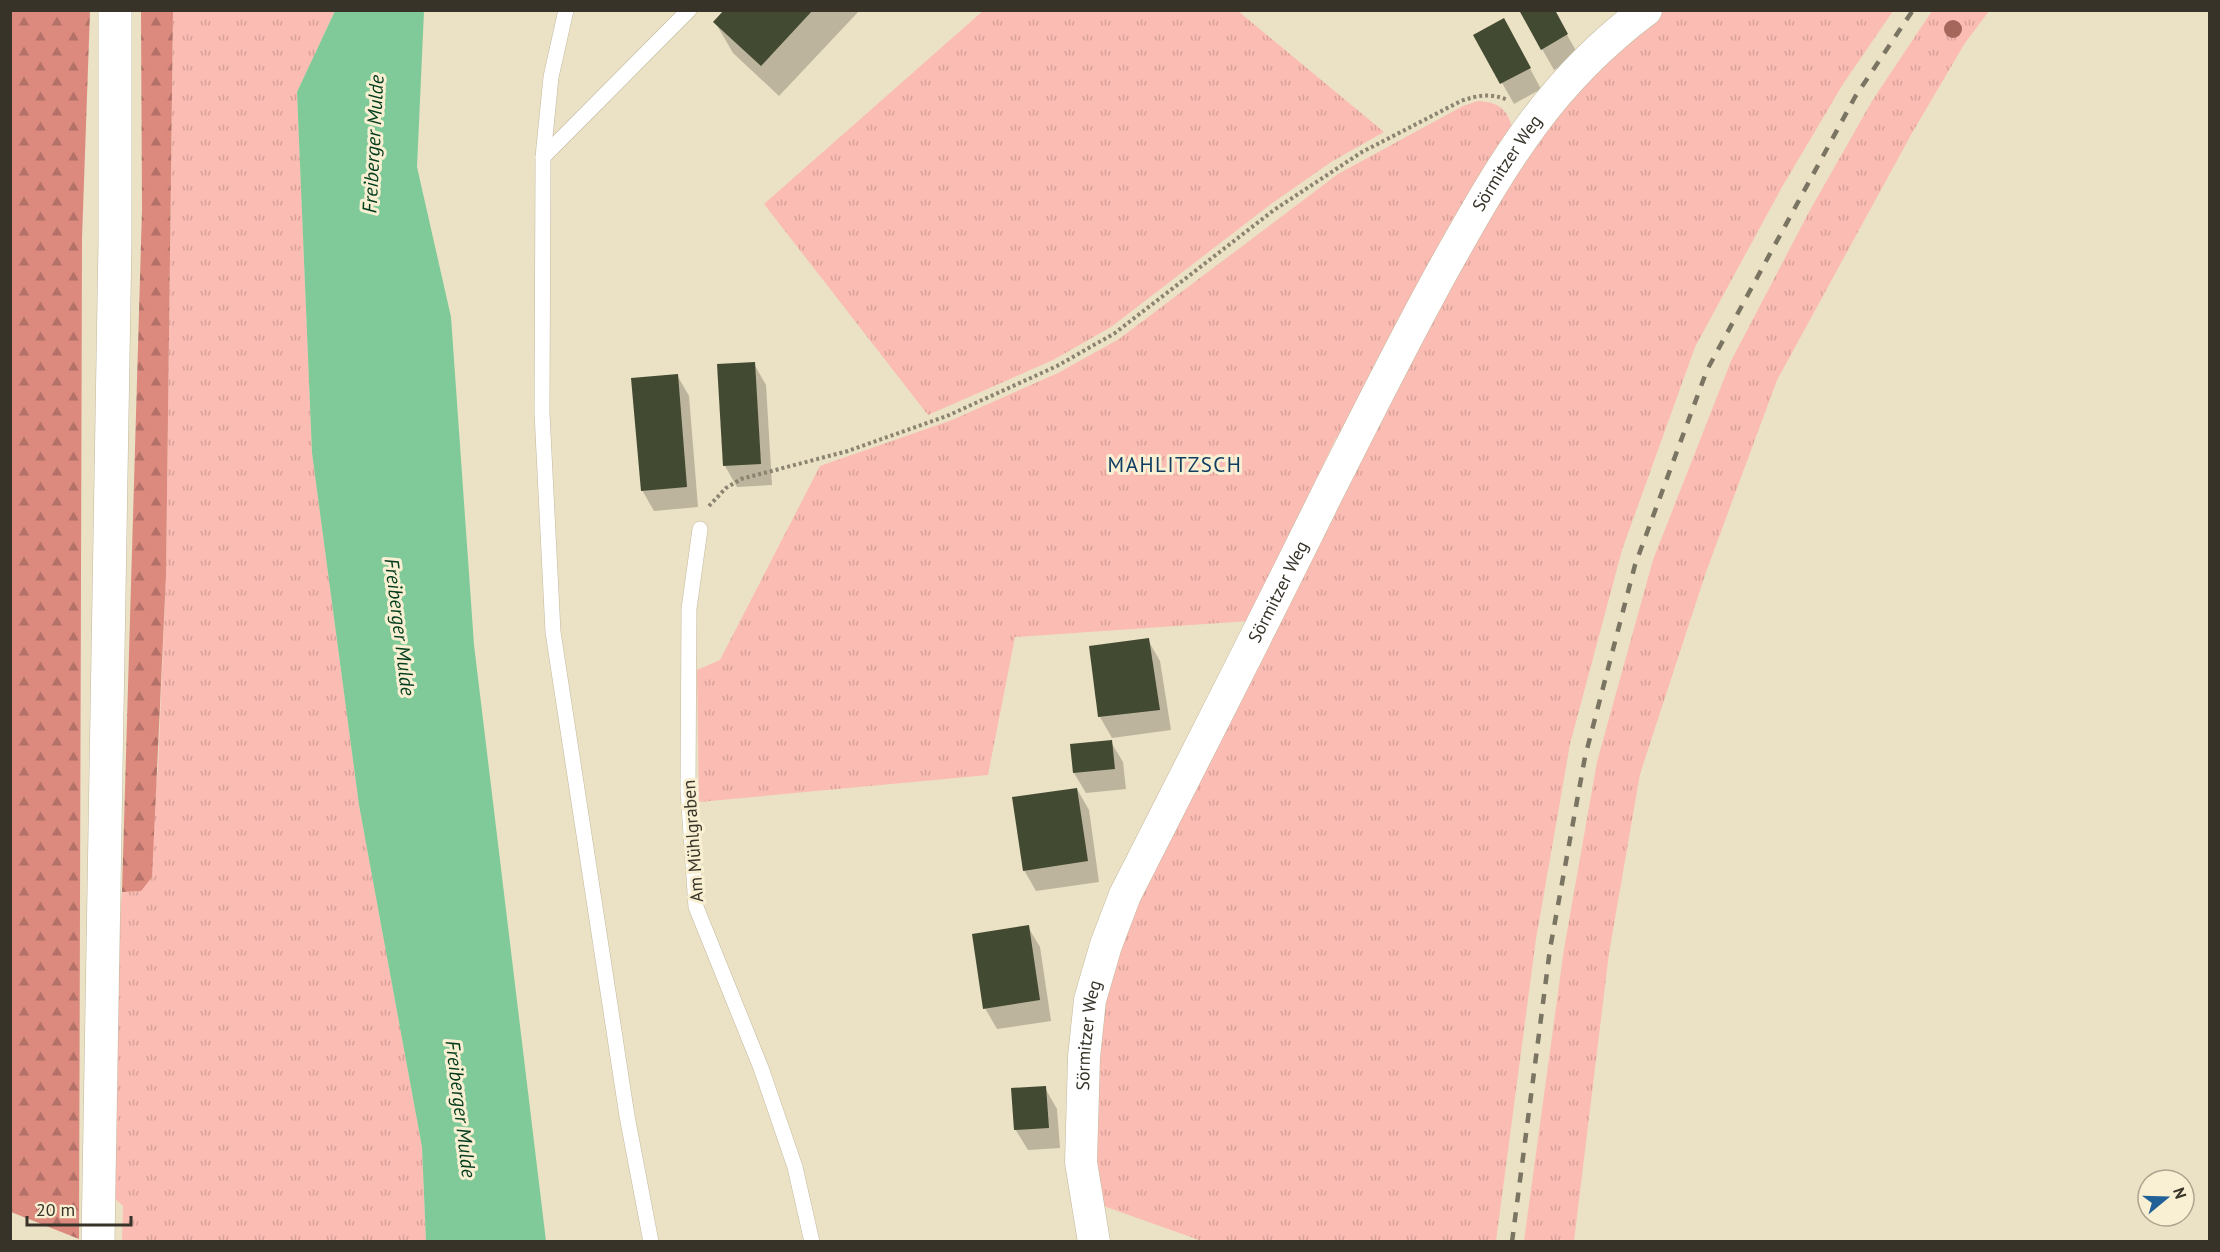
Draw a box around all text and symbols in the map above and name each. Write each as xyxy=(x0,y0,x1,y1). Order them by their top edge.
water label: Freiberger Mulde xyxy=(356,73,390,214)
street label: Sörmitzer Weg xyxy=(1467,110,1547,215)
district label: MAHLITZSCH xyxy=(1108,451,1242,478)
street label: Sörmitzer Weg xyxy=(1243,537,1313,646)
water label: Freiberger Mulde xyxy=(379,557,421,698)
street label: Am Mühlgraben xyxy=(677,779,708,903)
street label: Sörmitzer Weg xyxy=(1071,977,1106,1091)
water label: Freiberger Mulde xyxy=(440,1039,482,1180)
north arrow xyxy=(2136,1168,2196,1228)
text: N xyxy=(2169,1185,2191,1201)
scale bar xyxy=(27,1189,130,1227)
text: 20 m xyxy=(36,1198,75,1221)

